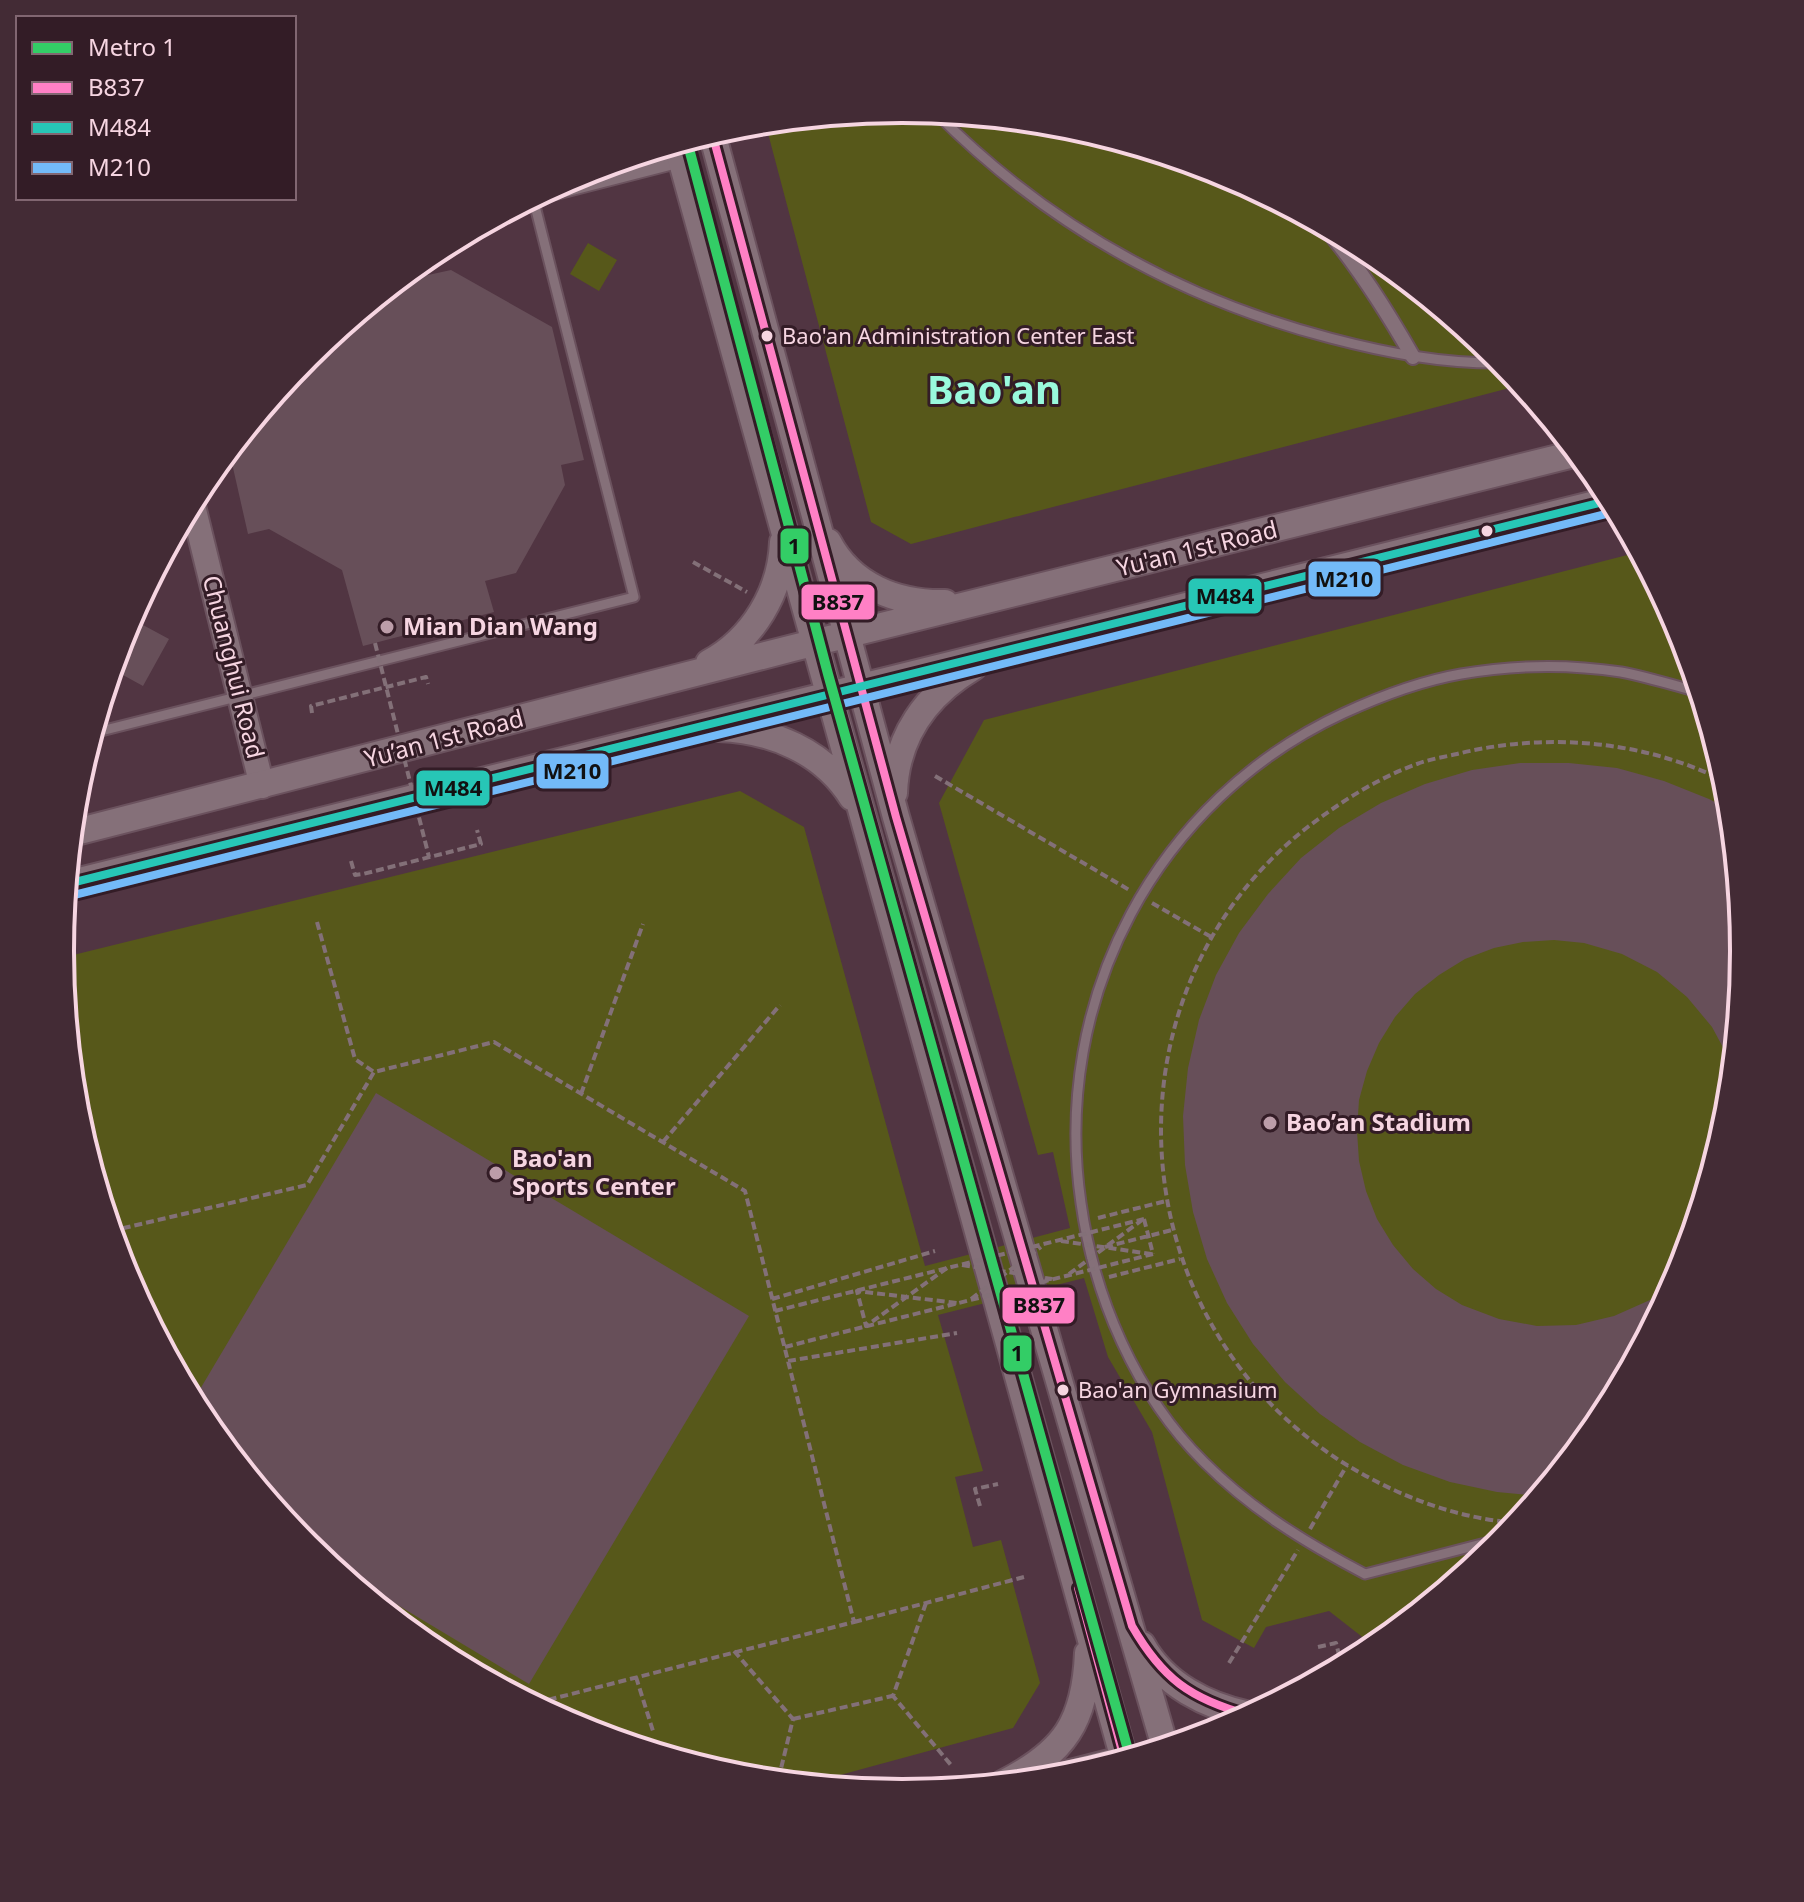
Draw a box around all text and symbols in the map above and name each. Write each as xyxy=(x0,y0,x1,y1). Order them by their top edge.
legend xyxy=(16,16,296,200)
text: Metro 1 xyxy=(88,30,176,63)
text: B837 xyxy=(88,70,145,103)
text: M484 xyxy=(88,110,151,143)
text: M210 xyxy=(88,150,151,183)
place label: Bao'an Administration Center East xyxy=(782,320,1134,350)
marker: Bao'an Administration Center East xyxy=(759,328,775,344)
district label: Bao'an xyxy=(927,361,1061,416)
street label: Yu'an 1st Road xyxy=(1113,512,1280,583)
unlabelled marker xyxy=(1479,523,1495,539)
line badge: 1 xyxy=(779,527,810,565)
text: 1 xyxy=(788,530,800,560)
line badge: M210 xyxy=(1307,560,1382,598)
text: M210 xyxy=(1315,563,1373,593)
street label: Chuanghui Road xyxy=(196,572,273,762)
line badge: M484 xyxy=(1187,577,1263,615)
text: M484 xyxy=(1196,580,1255,610)
line badge: B837 xyxy=(800,583,876,621)
text: B837 xyxy=(812,586,864,616)
place label: Mian Dian Wang xyxy=(403,609,598,642)
marker: Mian Dian Wang xyxy=(378,618,396,636)
street label: Yu’an 1st Road xyxy=(360,700,527,775)
line badge: M210 xyxy=(535,752,610,790)
text: M210 xyxy=(543,755,601,785)
line badge: M484 xyxy=(415,769,491,807)
text: M484 xyxy=(424,772,483,802)
place label: Bao’an Stadium xyxy=(1286,1105,1471,1138)
marker: Bao’an Stadium xyxy=(1261,1114,1279,1132)
place label: Bao'an Sports Center xyxy=(512,1141,676,1202)
marker: Bao'an Sports Center xyxy=(487,1164,505,1182)
line badge: B837 xyxy=(1001,1286,1076,1325)
text: B837 xyxy=(1013,1289,1065,1319)
line badge: 1 xyxy=(1002,1334,1033,1373)
text: 1 xyxy=(1011,1337,1023,1367)
place label: Bao'an Gymnasium xyxy=(1078,1374,1278,1404)
marker: Bao'an Gymnasium xyxy=(1055,1382,1071,1398)

